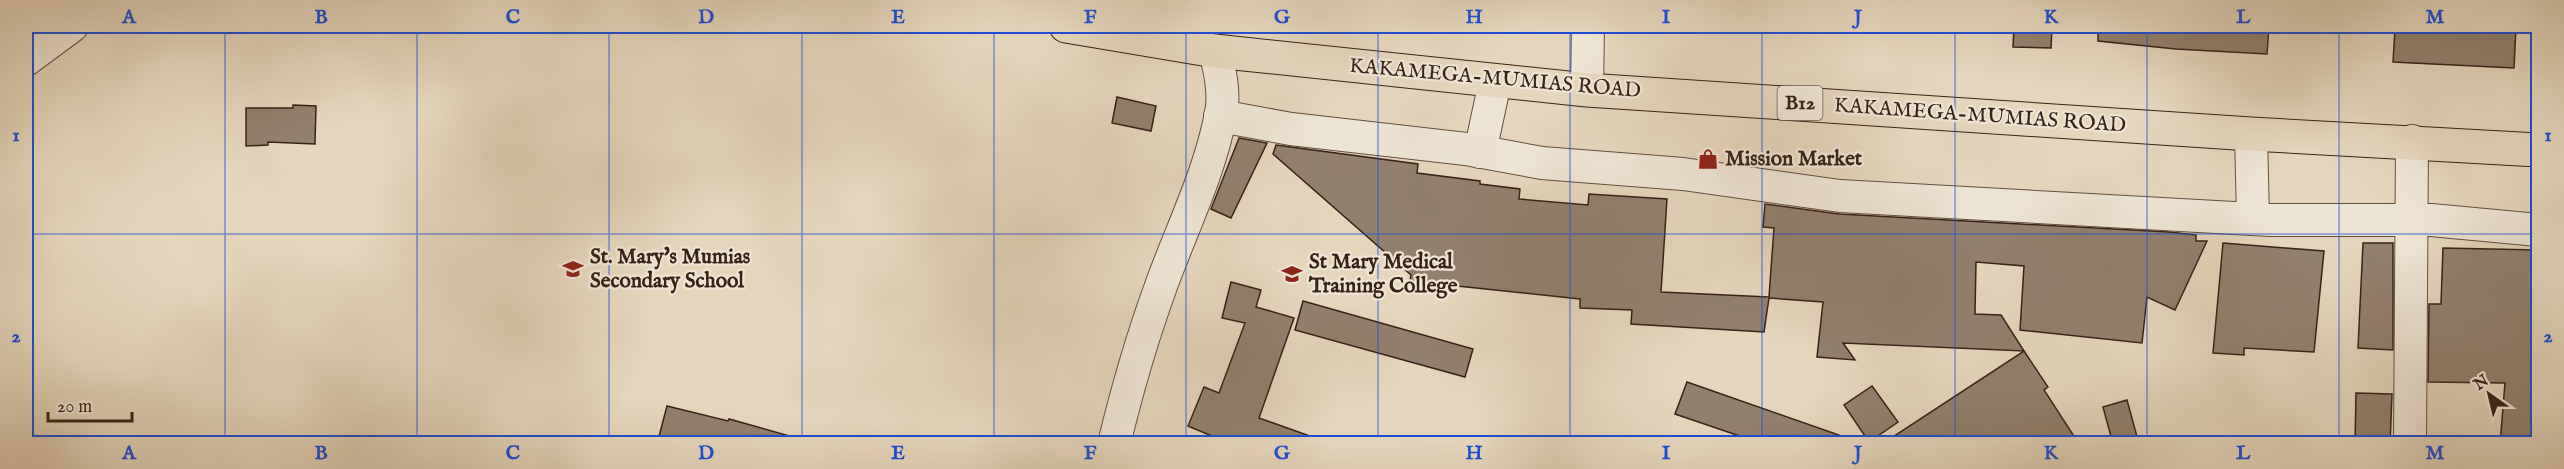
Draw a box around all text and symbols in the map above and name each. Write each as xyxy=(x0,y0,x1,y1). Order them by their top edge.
text: A xyxy=(121,5,137,30)
text: B xyxy=(314,5,328,30)
text: C xyxy=(506,5,520,30)
text: D xyxy=(698,5,714,30)
text: E xyxy=(891,5,905,30)
text: F xyxy=(1084,5,1097,30)
text: G xyxy=(1274,5,1291,30)
text: H xyxy=(1465,5,1483,30)
text: I xyxy=(1662,5,1671,30)
text: J xyxy=(1851,5,1863,30)
text: K xyxy=(2044,5,2060,30)
text: L xyxy=(2236,5,2251,30)
text: M xyxy=(2426,5,2445,30)
street label: KAKAMEGA-MUMIAS ROAD xyxy=(1348,53,1642,105)
road number: B12 xyxy=(1778,86,1822,120)
street label: KAKAMEGA-MUMIAS ROAD xyxy=(1833,92,2127,140)
text: 1 xyxy=(12,123,20,148)
text: 1 xyxy=(2544,123,2552,148)
place label: Mission Market xyxy=(1725,146,1863,173)
shop icon: Mission Market xyxy=(1696,147,1720,171)
place label: St. Mary's Mumias Secondary School xyxy=(590,244,750,295)
place label: St Mary Medical Training College xyxy=(1308,249,1458,300)
school or university icon: St. Mary's Mumias Secondary School xyxy=(561,257,585,281)
school or university icon: St Mary Medical Training College xyxy=(1280,262,1304,286)
text: 2 xyxy=(11,324,21,349)
text: 2 xyxy=(2543,324,2553,349)
north arrow xyxy=(2459,364,2519,424)
text: N xyxy=(2470,371,2493,396)
scale bar xyxy=(48,385,132,423)
text: 20 m xyxy=(57,396,92,419)
text: A xyxy=(121,441,137,466)
text: B xyxy=(314,441,328,466)
text: C xyxy=(506,441,520,466)
text: D xyxy=(698,441,714,466)
text: E xyxy=(891,441,905,466)
text: F xyxy=(1084,441,1097,466)
text: G xyxy=(1274,441,1291,466)
text: H xyxy=(1465,441,1483,466)
text: I xyxy=(1662,441,1671,466)
text: J xyxy=(1851,441,1863,466)
text: K xyxy=(2044,441,2060,466)
text: L xyxy=(2236,441,2251,466)
text: M xyxy=(2426,441,2445,466)

